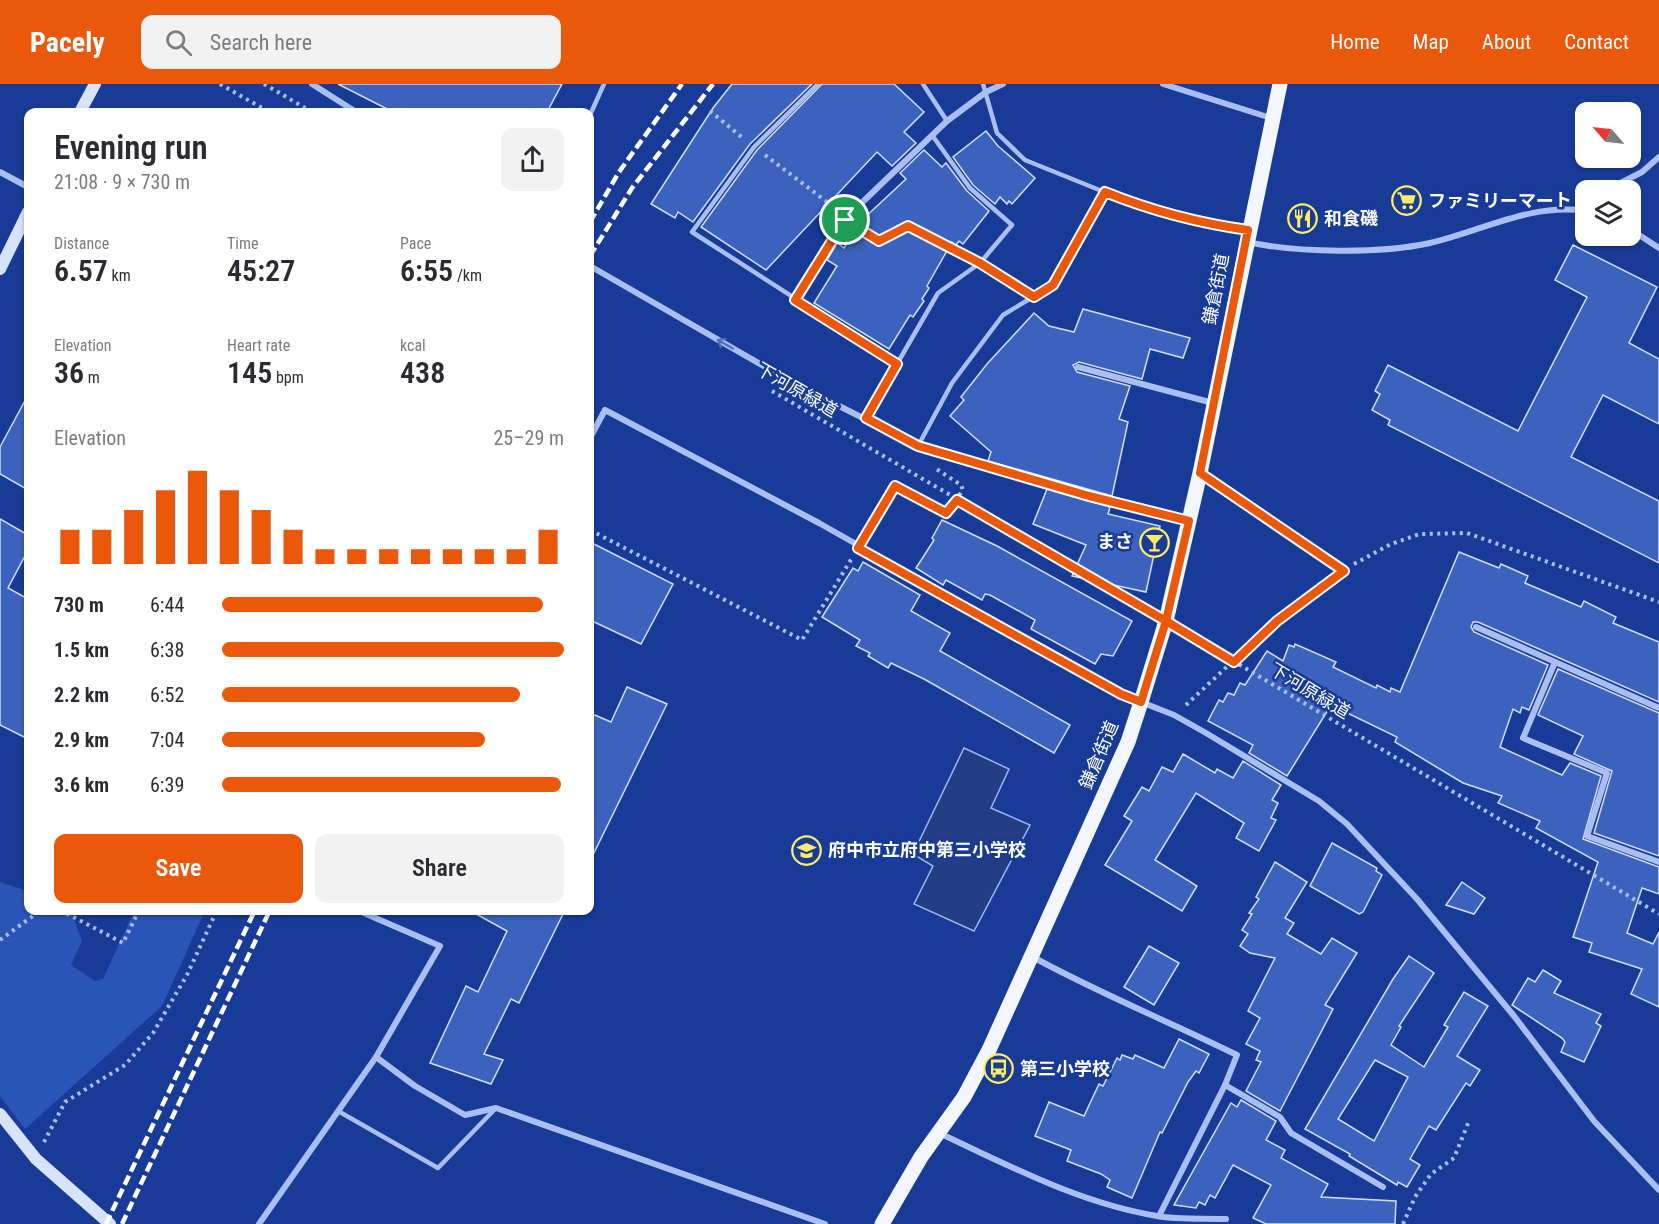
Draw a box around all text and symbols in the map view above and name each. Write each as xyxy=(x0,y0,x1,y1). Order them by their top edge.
search box xyxy=(141,15,561,69)
text: Pacely xyxy=(30,26,105,59)
icon: search xyxy=(162,26,195,59)
text: Search here xyxy=(210,30,312,55)
text: Home xyxy=(1330,30,1380,54)
text: Map xyxy=(1413,30,1449,54)
text: About xyxy=(1482,30,1531,54)
text: Contact xyxy=(1564,30,1629,54)
north arrow xyxy=(1575,102,1641,168)
map controls xyxy=(1575,102,1641,246)
text: Evening run xyxy=(54,128,208,167)
button: share xyxy=(501,128,564,191)
text: 21:08 · 9 × 730 m xyxy=(54,170,190,194)
button: layers xyxy=(1575,180,1641,246)
supermarket icon: ファミリーマート xyxy=(1391,185,1423,217)
place label: ファミリーマート xyxy=(1428,190,1572,211)
pin xyxy=(819,194,870,245)
icon: arrive xyxy=(828,203,861,236)
restaurant icon: 和食磯 xyxy=(1287,203,1319,235)
place label: 和食磯 xyxy=(1324,208,1378,229)
text: Distance xyxy=(54,234,109,253)
text: Time xyxy=(227,234,259,253)
text: Pace xyxy=(400,234,431,253)
street label: 鎌倉街道 xyxy=(1198,252,1233,326)
text: 6.57 xyxy=(54,253,108,288)
text: 45:27 xyxy=(227,253,295,288)
text: 6:55 xyxy=(400,253,453,288)
text: km xyxy=(108,266,131,285)
text: /km xyxy=(453,266,482,285)
text: Elevation xyxy=(54,336,112,355)
text: Heart rate xyxy=(227,336,290,355)
text: kcal xyxy=(400,336,426,355)
one-way arrow xyxy=(717,338,734,350)
text: 36 xyxy=(54,355,84,390)
text: 145 xyxy=(227,355,272,390)
text: 438 xyxy=(400,355,445,390)
street label: 下河原緑道 xyxy=(753,358,841,421)
text: m xyxy=(84,368,100,387)
text: bpm xyxy=(272,368,304,387)
text: Elevation xyxy=(54,426,126,450)
text: 25–29 m xyxy=(493,426,564,450)
bar icon: まさ xyxy=(1138,526,1170,558)
place label: まさ xyxy=(1097,531,1133,552)
text: 730 m xyxy=(54,593,104,617)
text: 6:44 xyxy=(150,593,184,617)
text: 1.5 km xyxy=(54,638,109,662)
text: 6:38 xyxy=(150,638,184,662)
street label: 下河原緑道 xyxy=(1266,658,1354,723)
text: 2.2 km xyxy=(54,683,109,707)
text: 6:52 xyxy=(150,683,184,707)
street label: 鎌倉街道 xyxy=(1075,718,1122,792)
text: 2.9 km xyxy=(54,728,109,752)
text: 7:04 xyxy=(150,728,184,752)
text: 3.6 km xyxy=(54,773,109,797)
text: 6:39 xyxy=(150,773,184,797)
button: Save xyxy=(54,834,303,903)
button: Share xyxy=(315,834,564,903)
school or university icon: 府中市立府中第三小学校 xyxy=(791,834,823,866)
place label: 府中市立府中第三小学校 xyxy=(828,839,1026,860)
bus stop icon: 第三小学校 xyxy=(983,1053,1015,1085)
place label: 第三小学校 xyxy=(1020,1058,1110,1079)

